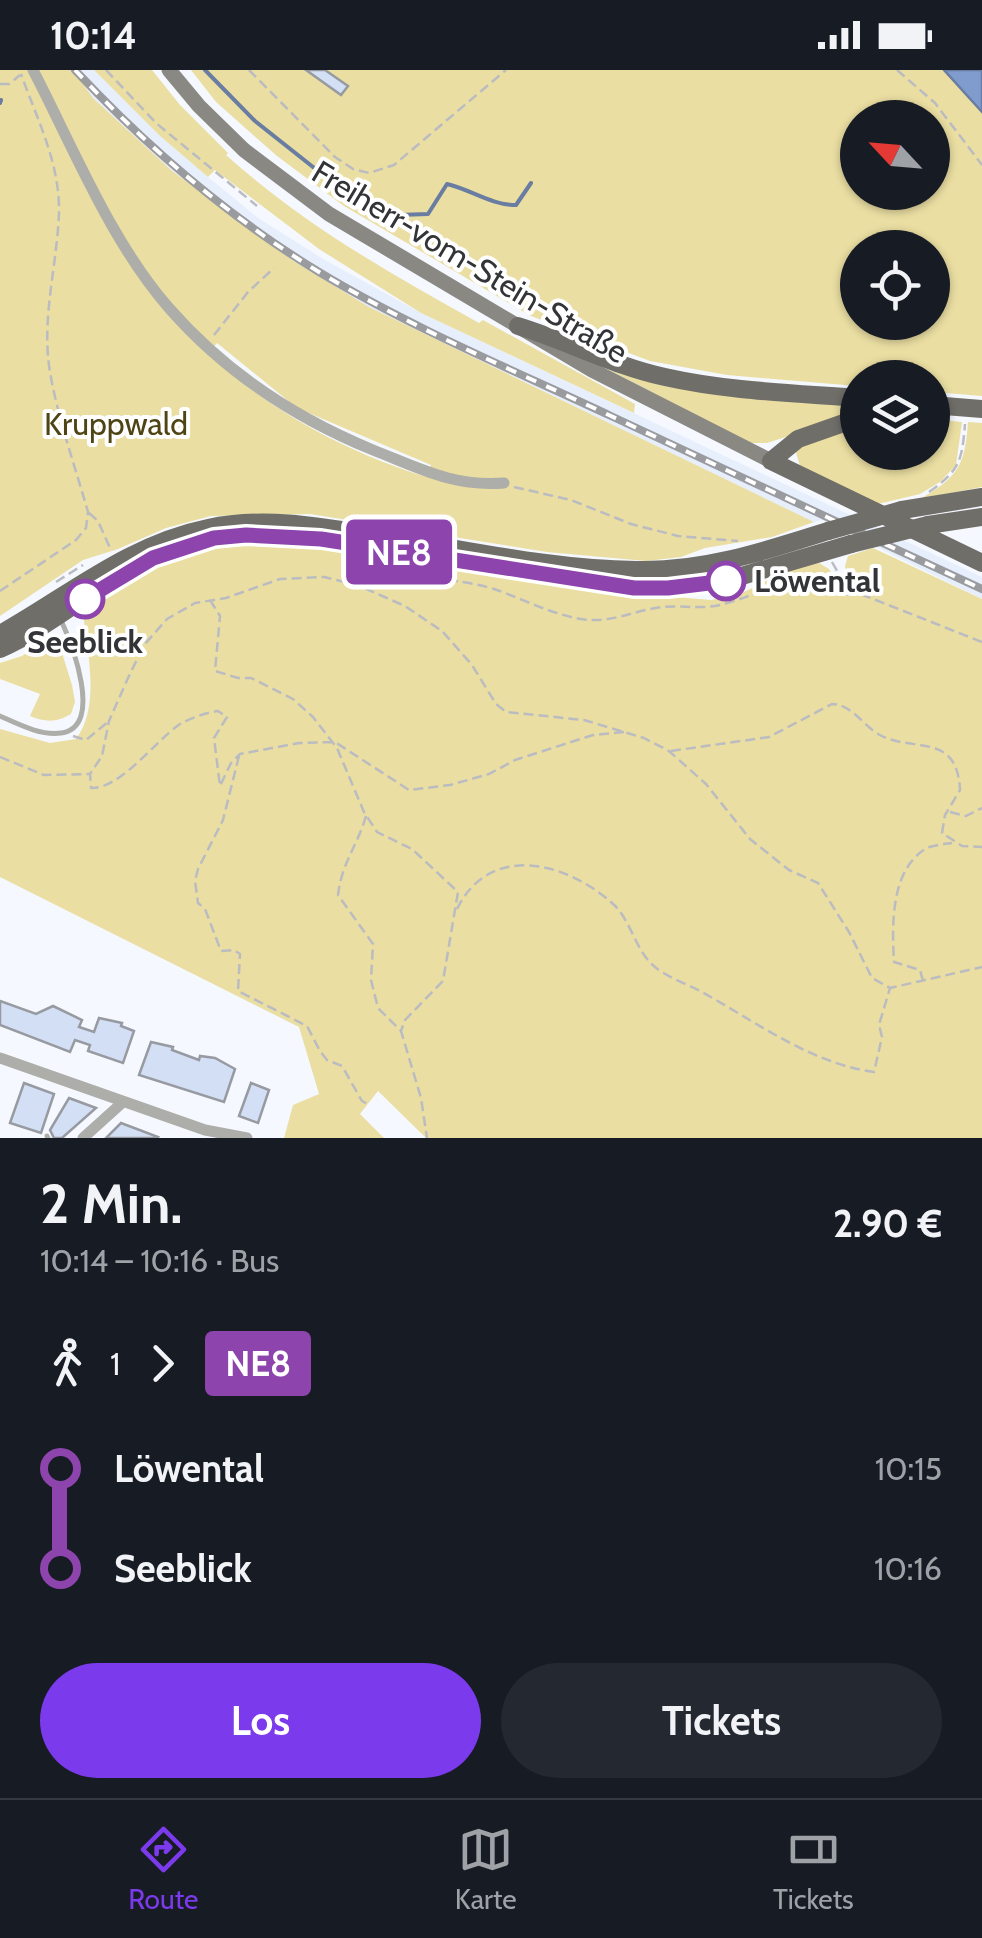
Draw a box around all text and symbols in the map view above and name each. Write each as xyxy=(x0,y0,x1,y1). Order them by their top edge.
text: 10:14 xyxy=(50,12,137,59)
north arrow xyxy=(840,100,950,210)
map controls xyxy=(840,100,950,470)
street label: Freiherr-vom-Stein-Straße xyxy=(305,152,635,371)
button: locate xyxy=(840,230,950,340)
button: layers xyxy=(840,360,950,470)
park label: Kruppwald xyxy=(44,404,188,443)
line badge: NE8 xyxy=(342,520,456,584)
text: NE8 xyxy=(366,531,432,574)
place label: Löwental xyxy=(754,561,880,600)
marker: Löwental xyxy=(707,562,745,600)
marker: Seeblick xyxy=(66,580,104,618)
place label: Seeblick xyxy=(27,622,143,661)
text: 2 Min. xyxy=(40,1170,183,1237)
text: 2.90 € xyxy=(833,1200,942,1247)
text: 10:14 – 10:16 · Bus xyxy=(40,1241,279,1280)
icon: walk xyxy=(40,1336,95,1391)
icon: forward xyxy=(135,1336,190,1391)
text: NE8 xyxy=(225,1342,291,1385)
text: 1 xyxy=(110,1344,120,1383)
text: Löwental xyxy=(114,1445,264,1492)
text: 10:15 xyxy=(875,1449,942,1488)
text: Seeblick xyxy=(114,1545,252,1592)
text: 10:16 xyxy=(874,1549,942,1588)
button: Los xyxy=(40,1663,481,1778)
button: Tickets xyxy=(501,1663,942,1778)
tab: Route xyxy=(128,1822,198,1916)
tab: Karte xyxy=(455,1822,517,1916)
tab: Tickets xyxy=(773,1822,854,1916)

